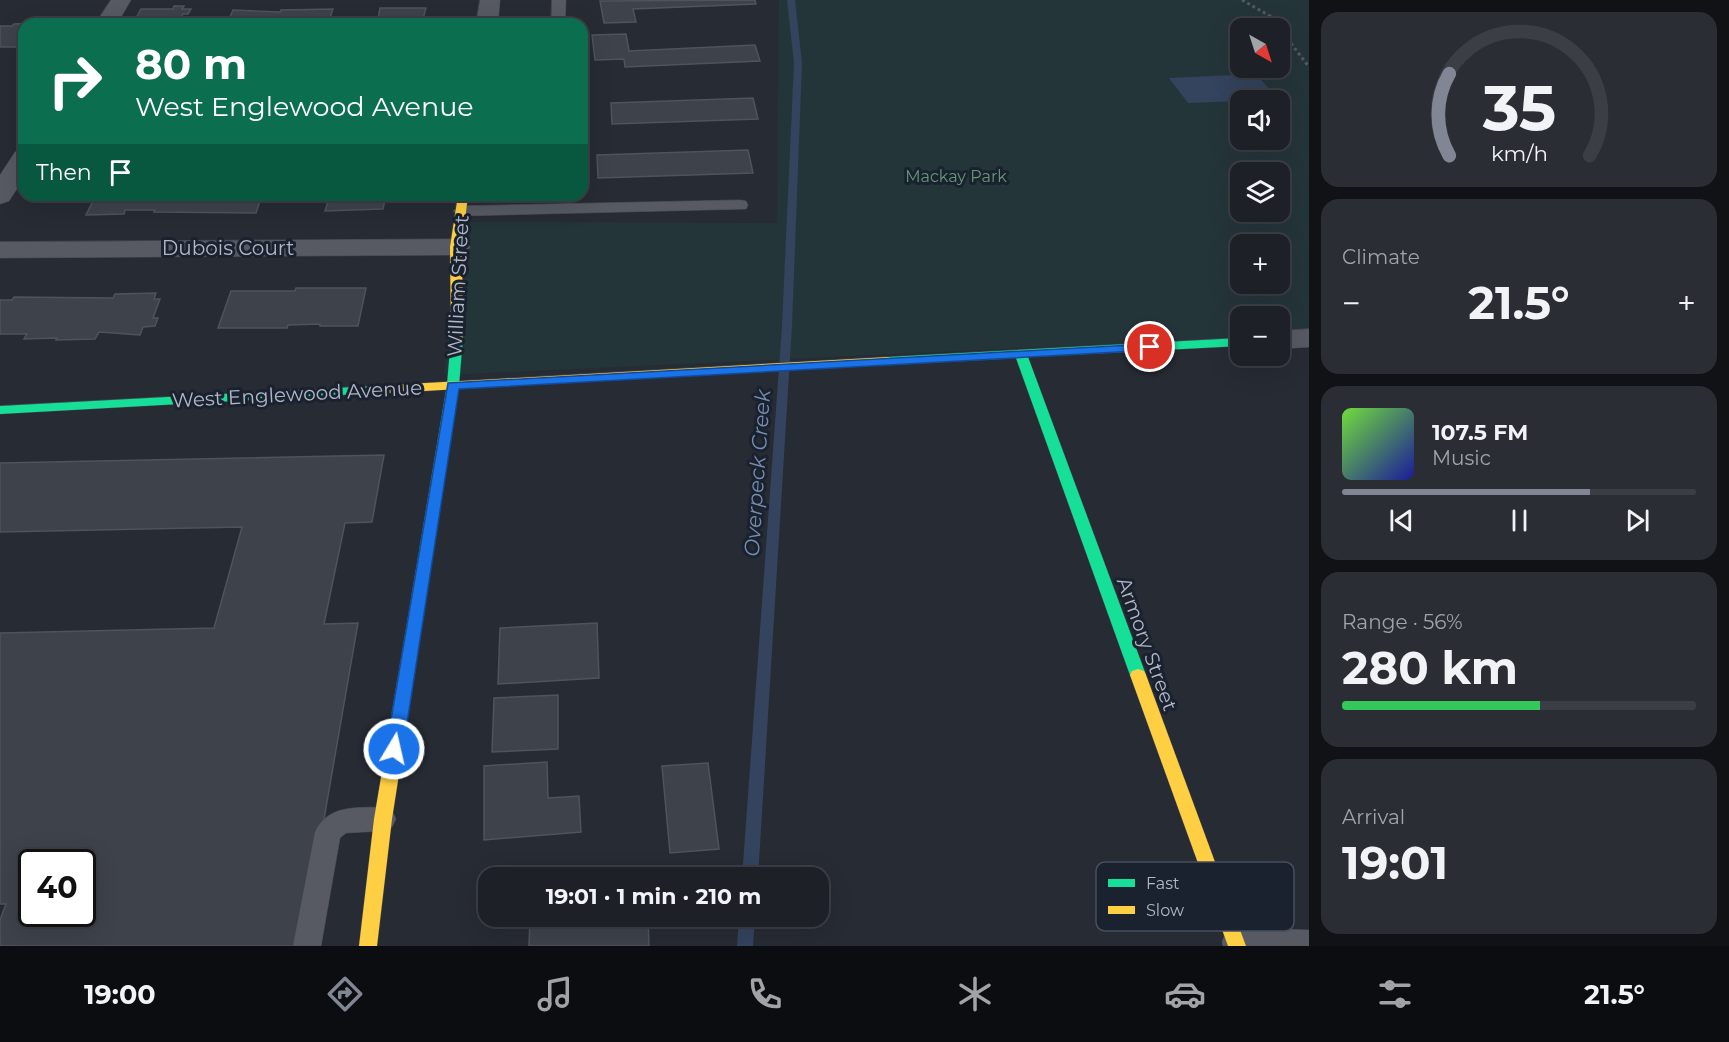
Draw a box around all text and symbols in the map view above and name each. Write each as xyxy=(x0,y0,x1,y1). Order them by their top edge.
north arrow xyxy=(1230,18,1290,78)
map controls xyxy=(1230,18,1290,366)
text: 80 m xyxy=(135,38,247,90)
icon: right xyxy=(36,42,114,120)
text: 35 xyxy=(1481,71,1556,147)
text: West Englewood Avenue xyxy=(135,90,474,123)
button: sound xyxy=(1230,90,1290,150)
text: km/h xyxy=(1490,141,1548,167)
icon: arrive xyxy=(104,156,137,189)
text: Then xyxy=(36,159,92,186)
button: layers xyxy=(1230,162,1290,222)
park label: Mackay Park xyxy=(905,167,1007,186)
street label: William Street xyxy=(442,214,474,358)
button: + xyxy=(1230,234,1290,294)
street label: Dubois Court xyxy=(162,236,294,260)
text: Climate xyxy=(1342,245,1420,269)
text: 21.5° xyxy=(1468,275,1570,330)
text: − xyxy=(1342,283,1361,323)
text: + xyxy=(1677,283,1696,323)
button: − xyxy=(1230,306,1290,366)
pin xyxy=(1124,321,1175,372)
icon: arrive xyxy=(1133,330,1166,363)
street label: West Englewood Avenue xyxy=(171,375,423,413)
water label: Overpeck Creek xyxy=(739,387,775,557)
text: 107.5 FM xyxy=(1432,419,1528,446)
text: Music xyxy=(1432,446,1491,470)
icon: previous xyxy=(1385,504,1418,537)
icon: pause xyxy=(1503,504,1536,537)
icon: next xyxy=(1621,504,1654,537)
street label: Armory Street xyxy=(1112,574,1182,714)
text: Range · 56% xyxy=(1342,610,1463,634)
text: 280 km xyxy=(1342,640,1518,695)
position arrow xyxy=(362,717,426,781)
text: Arrival xyxy=(1342,805,1405,829)
text: 19:01 xyxy=(1342,835,1448,890)
speed limit sign: 40 xyxy=(18,849,96,927)
legend xyxy=(1096,862,1294,931)
text: Fast xyxy=(1146,874,1180,893)
text: 19:01 · 1 min · 210 m xyxy=(546,883,761,910)
text: Slow xyxy=(1146,901,1184,920)
icon: directions xyxy=(324,973,366,1015)
icon: music xyxy=(534,973,576,1015)
icon: phone xyxy=(744,973,786,1015)
icon: climate xyxy=(954,973,996,1015)
icon: car xyxy=(1164,973,1206,1015)
icon: filters xyxy=(1374,973,1416,1015)
text: 19:00 xyxy=(84,978,156,1011)
text: 21.5° xyxy=(1584,978,1645,1011)

